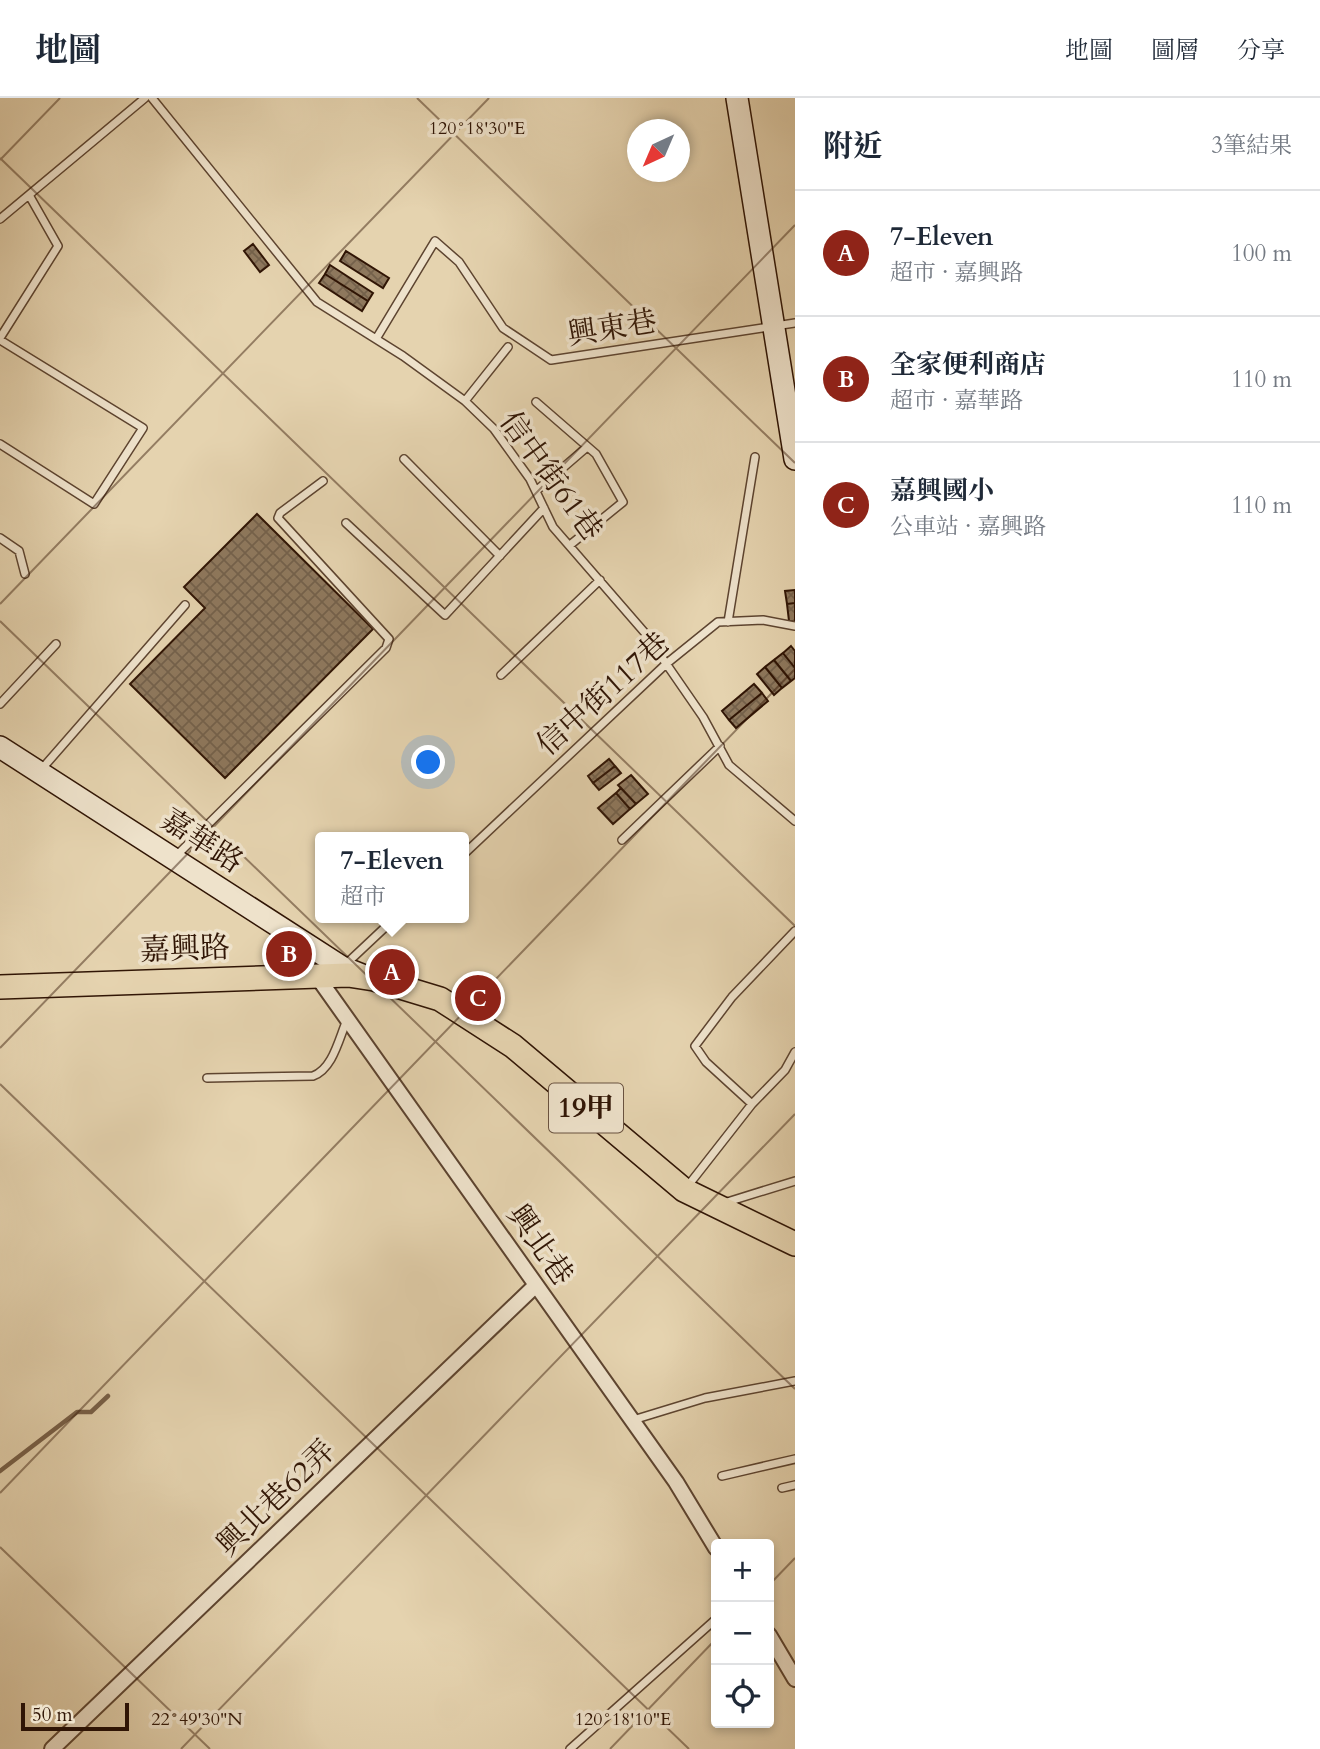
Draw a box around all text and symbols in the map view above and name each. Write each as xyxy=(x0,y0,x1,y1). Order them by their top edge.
text: 地圖 xyxy=(35,28,101,73)
text: 地圖 xyxy=(1065,34,1113,67)
text: 圖層 xyxy=(1151,34,1199,67)
text: 分享 xyxy=(1237,34,1285,67)
text: 120°18'30"E xyxy=(429,116,525,141)
north arrow xyxy=(627,119,690,182)
text: 附近 xyxy=(823,126,883,167)
text: 3筆結果 xyxy=(1211,130,1292,161)
text: 7-Eleven xyxy=(890,219,994,254)
text: A xyxy=(837,238,855,269)
text: 100 m xyxy=(1231,238,1292,269)
text: 超市 · 嘉興路 xyxy=(890,257,1023,288)
street label: 興東巷 xyxy=(564,301,660,355)
text: 全家便利商店 xyxy=(890,347,1046,382)
text: B xyxy=(838,364,854,395)
text: 110 m xyxy=(1231,364,1292,395)
text: 超市 · 嘉華路 xyxy=(890,385,1023,416)
street label: 信中街61巷 xyxy=(490,403,612,549)
text: 嘉興國小 xyxy=(890,473,994,508)
text: C xyxy=(837,490,855,521)
text: 110 m xyxy=(1231,490,1292,521)
text: 公車站 · 嘉興路 xyxy=(890,511,1046,542)
street label: 信中街117巷 xyxy=(528,623,678,765)
your location xyxy=(411,745,445,779)
street label: 嘉華路 xyxy=(153,799,251,883)
popup xyxy=(315,832,469,923)
text: 7-Eleven xyxy=(340,843,444,878)
text: 超市 xyxy=(340,881,386,912)
street label: 嘉興路 xyxy=(139,927,231,971)
pin: B xyxy=(266,928,312,980)
pin: A xyxy=(369,946,415,998)
pin: C xyxy=(455,972,501,1024)
road number: 19甲 xyxy=(549,1084,623,1132)
street label: 興北巷 xyxy=(497,1196,583,1294)
street label: 興北巷62弄 xyxy=(208,1431,344,1565)
map controls xyxy=(711,1539,774,1728)
button: + xyxy=(711,1539,774,1602)
button: − xyxy=(711,1602,774,1665)
button: locate xyxy=(711,1665,774,1728)
scale bar xyxy=(21,1700,130,1732)
text: 50 m xyxy=(32,1702,73,1728)
text: 22°49'30"N xyxy=(151,1707,243,1732)
text: 120°18'10"E xyxy=(575,1707,671,1732)

